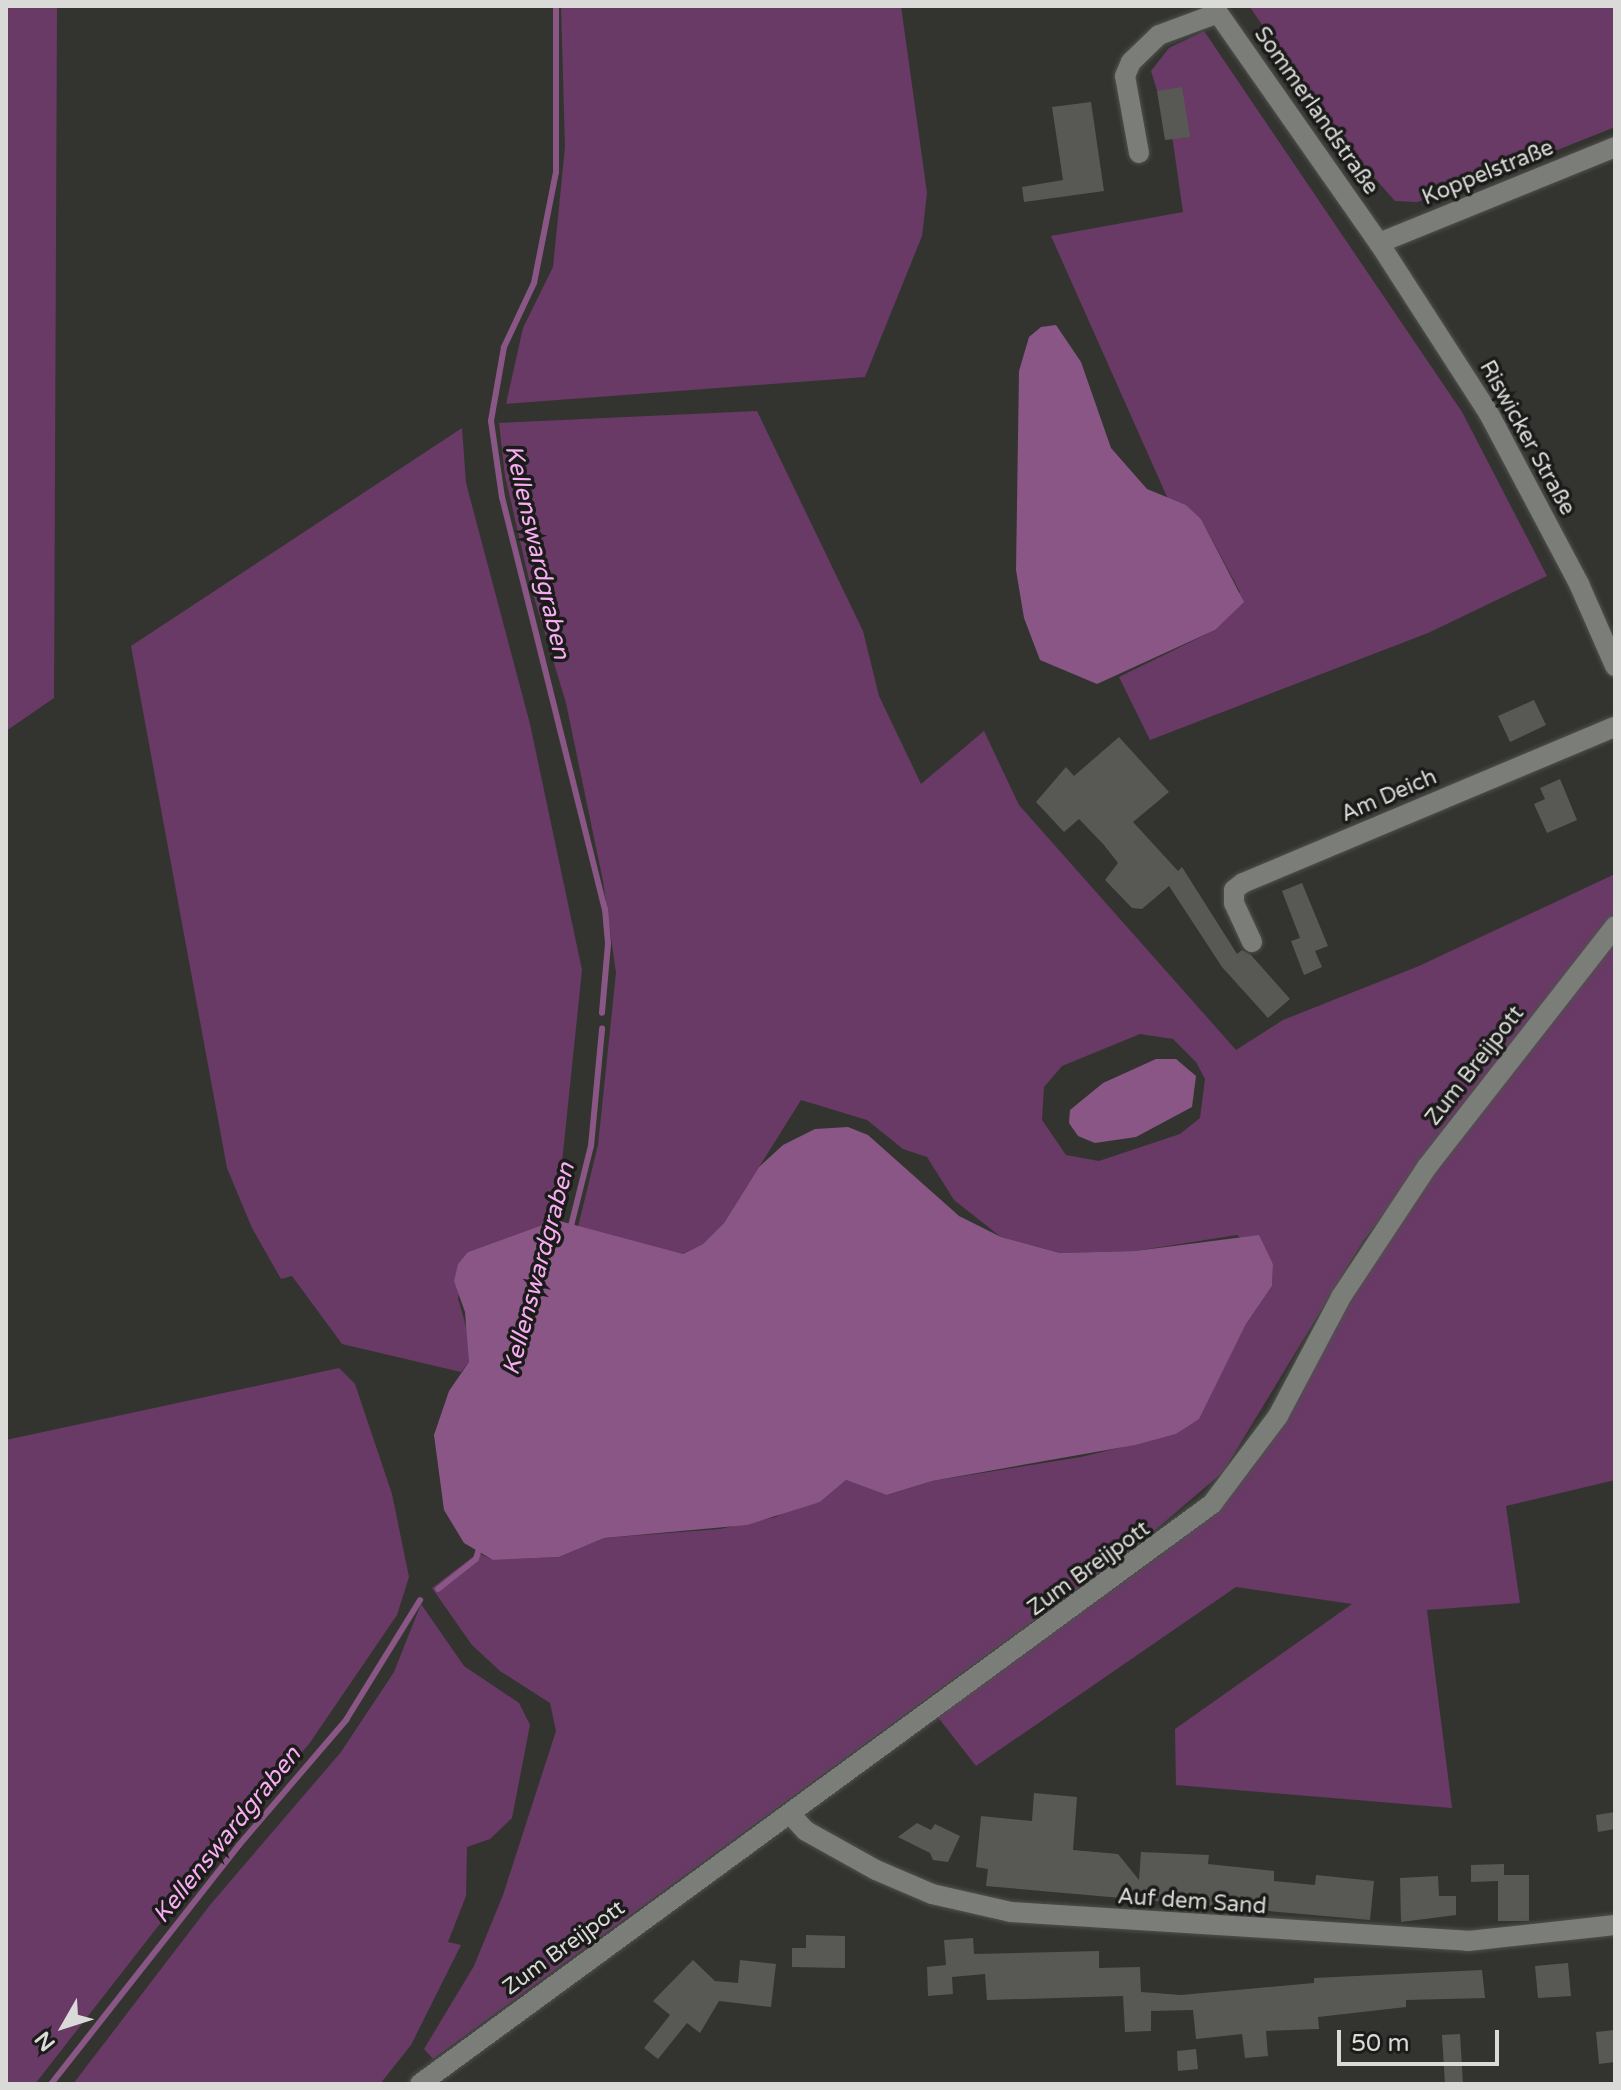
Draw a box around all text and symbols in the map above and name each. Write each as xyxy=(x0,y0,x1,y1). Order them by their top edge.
street label: Sommerlandstraße xyxy=(1248,22,1384,200)
street label: Koppelstraße xyxy=(1418,135,1558,211)
street label: Riswicker Straße xyxy=(1474,356,1580,520)
water label: Kellenswardgraben xyxy=(498,442,576,662)
street label: Am Deich xyxy=(1337,764,1441,828)
street label: Zum Breijpott xyxy=(1420,1001,1530,1131)
water label: Kellenswardgraben xyxy=(497,1160,581,1378)
street label: Zum Breijpott xyxy=(1023,1516,1155,1622)
water label: Kellenswardgraben xyxy=(147,1741,307,1929)
street label: Auf dem Sand xyxy=(1117,1884,1267,1920)
street label: Zum Breijpott xyxy=(498,1895,630,2001)
north arrow xyxy=(24,1986,104,2066)
scale bar xyxy=(1341,2014,1503,2064)
text: N xyxy=(30,2026,61,2056)
text: 50 m xyxy=(1351,2029,1409,2058)

